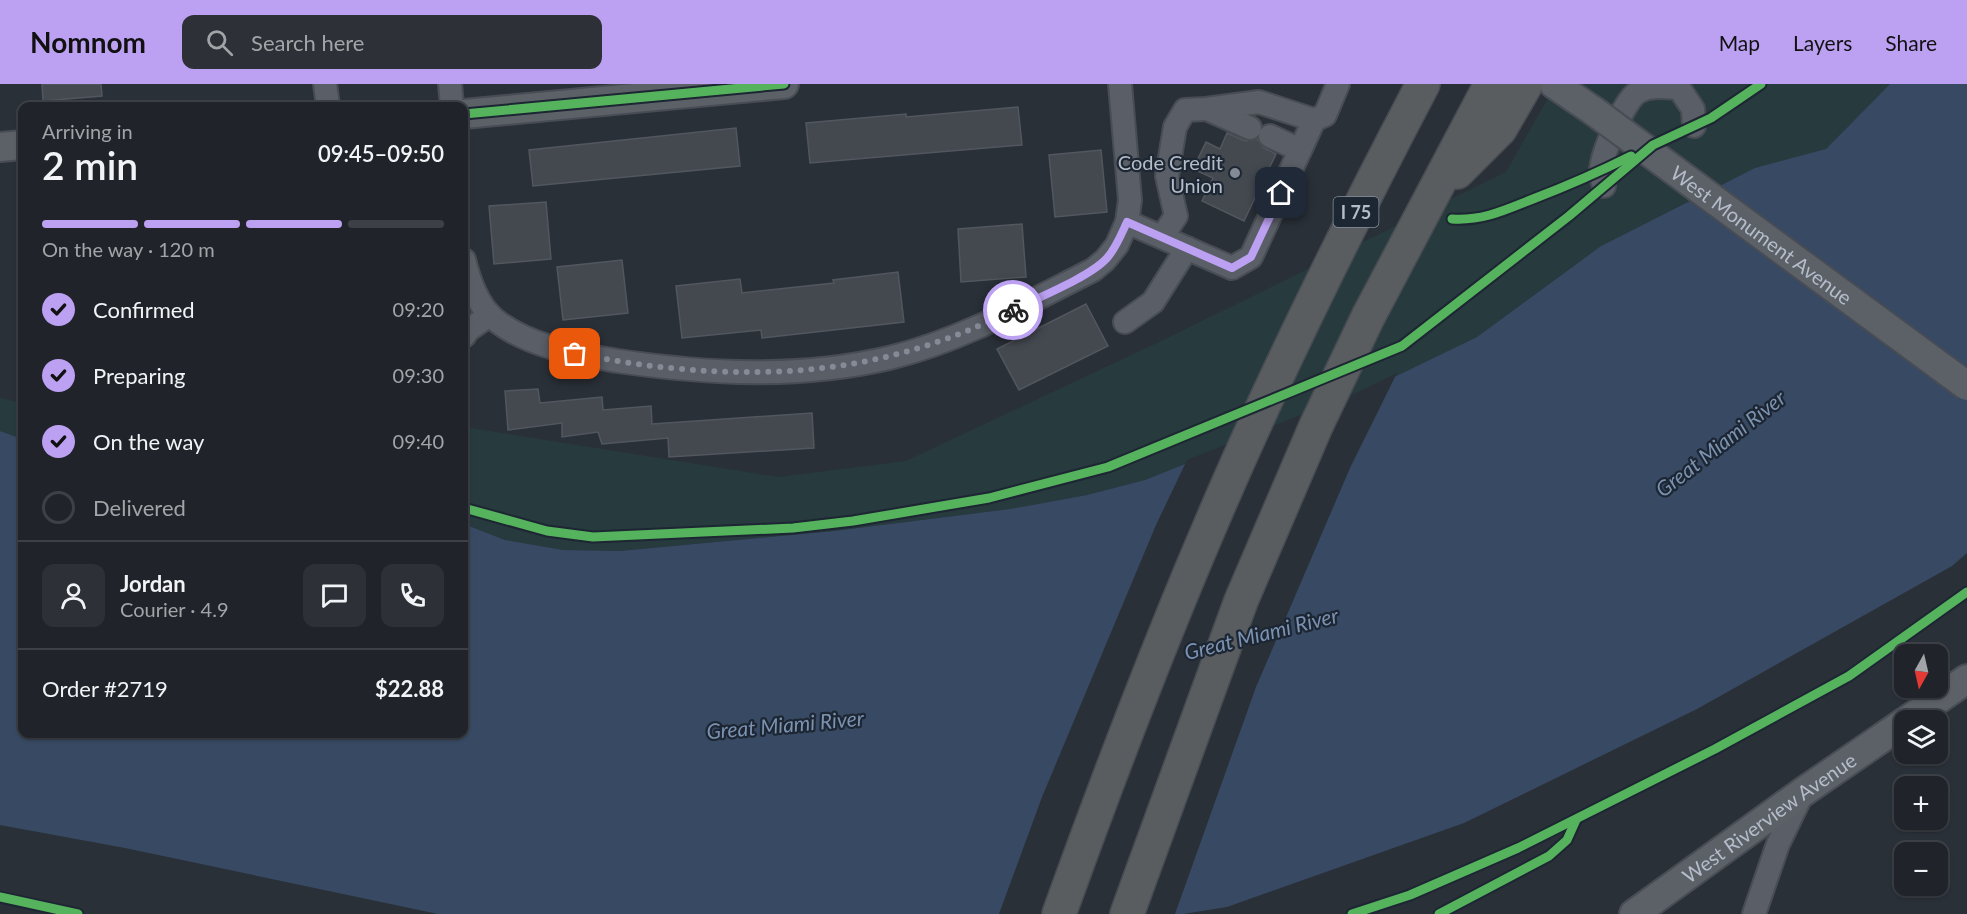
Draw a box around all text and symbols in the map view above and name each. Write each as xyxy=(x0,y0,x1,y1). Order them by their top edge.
search box xyxy=(182,15,602,69)
text: Nomnom xyxy=(30,25,146,59)
icon: search xyxy=(203,26,236,59)
text: Search here xyxy=(251,29,364,56)
text: Map xyxy=(1719,30,1760,55)
text: Layers xyxy=(1793,30,1852,55)
text: Share xyxy=(1885,30,1937,55)
text: Arriving in xyxy=(42,119,133,143)
text: 09:45–09:50 xyxy=(318,140,444,167)
text: 2 min xyxy=(42,142,138,188)
place label: Code Credit Union xyxy=(1118,150,1223,197)
street label: West Monument Avenue xyxy=(1666,160,1857,309)
marker: Code Credit Union xyxy=(1228,166,1242,180)
pin xyxy=(1255,167,1306,218)
icon: home xyxy=(1264,176,1297,209)
road number: I 75 xyxy=(1334,197,1378,227)
text: On the way · 120 m xyxy=(42,237,215,261)
courier xyxy=(983,280,1043,340)
icon: check xyxy=(42,293,75,326)
icon: bike xyxy=(997,294,1030,327)
text: Confirmed xyxy=(93,296,195,323)
text: 09:20 xyxy=(393,297,444,321)
pin xyxy=(549,328,600,379)
icon: bag xyxy=(558,337,591,370)
icon: check xyxy=(42,359,75,392)
text: Preparing xyxy=(93,362,185,389)
text: 09:30 xyxy=(393,363,444,387)
water label: Great Miami River xyxy=(1650,384,1791,501)
icon: check xyxy=(42,425,75,458)
text: On the way xyxy=(93,428,204,455)
text: 09:40 xyxy=(393,429,444,453)
text: Delivered xyxy=(93,494,186,521)
button: person xyxy=(42,564,105,627)
button: chat xyxy=(303,564,366,627)
button: phone xyxy=(381,564,444,627)
text: Jordan xyxy=(120,570,186,597)
text: Courier · 4.9 xyxy=(120,597,229,621)
water label: Great Miami River xyxy=(1181,602,1341,664)
north arrow xyxy=(1894,644,1948,698)
map controls xyxy=(1894,644,1948,896)
text: Order #2719 xyxy=(42,675,168,702)
text: $22.88 xyxy=(375,675,444,702)
water label: Great Miami River xyxy=(705,705,866,743)
button: layers xyxy=(1894,710,1948,764)
street label: West Riverview Avenue xyxy=(1677,747,1860,887)
button: + xyxy=(1894,776,1948,830)
button: − xyxy=(1894,842,1948,896)

